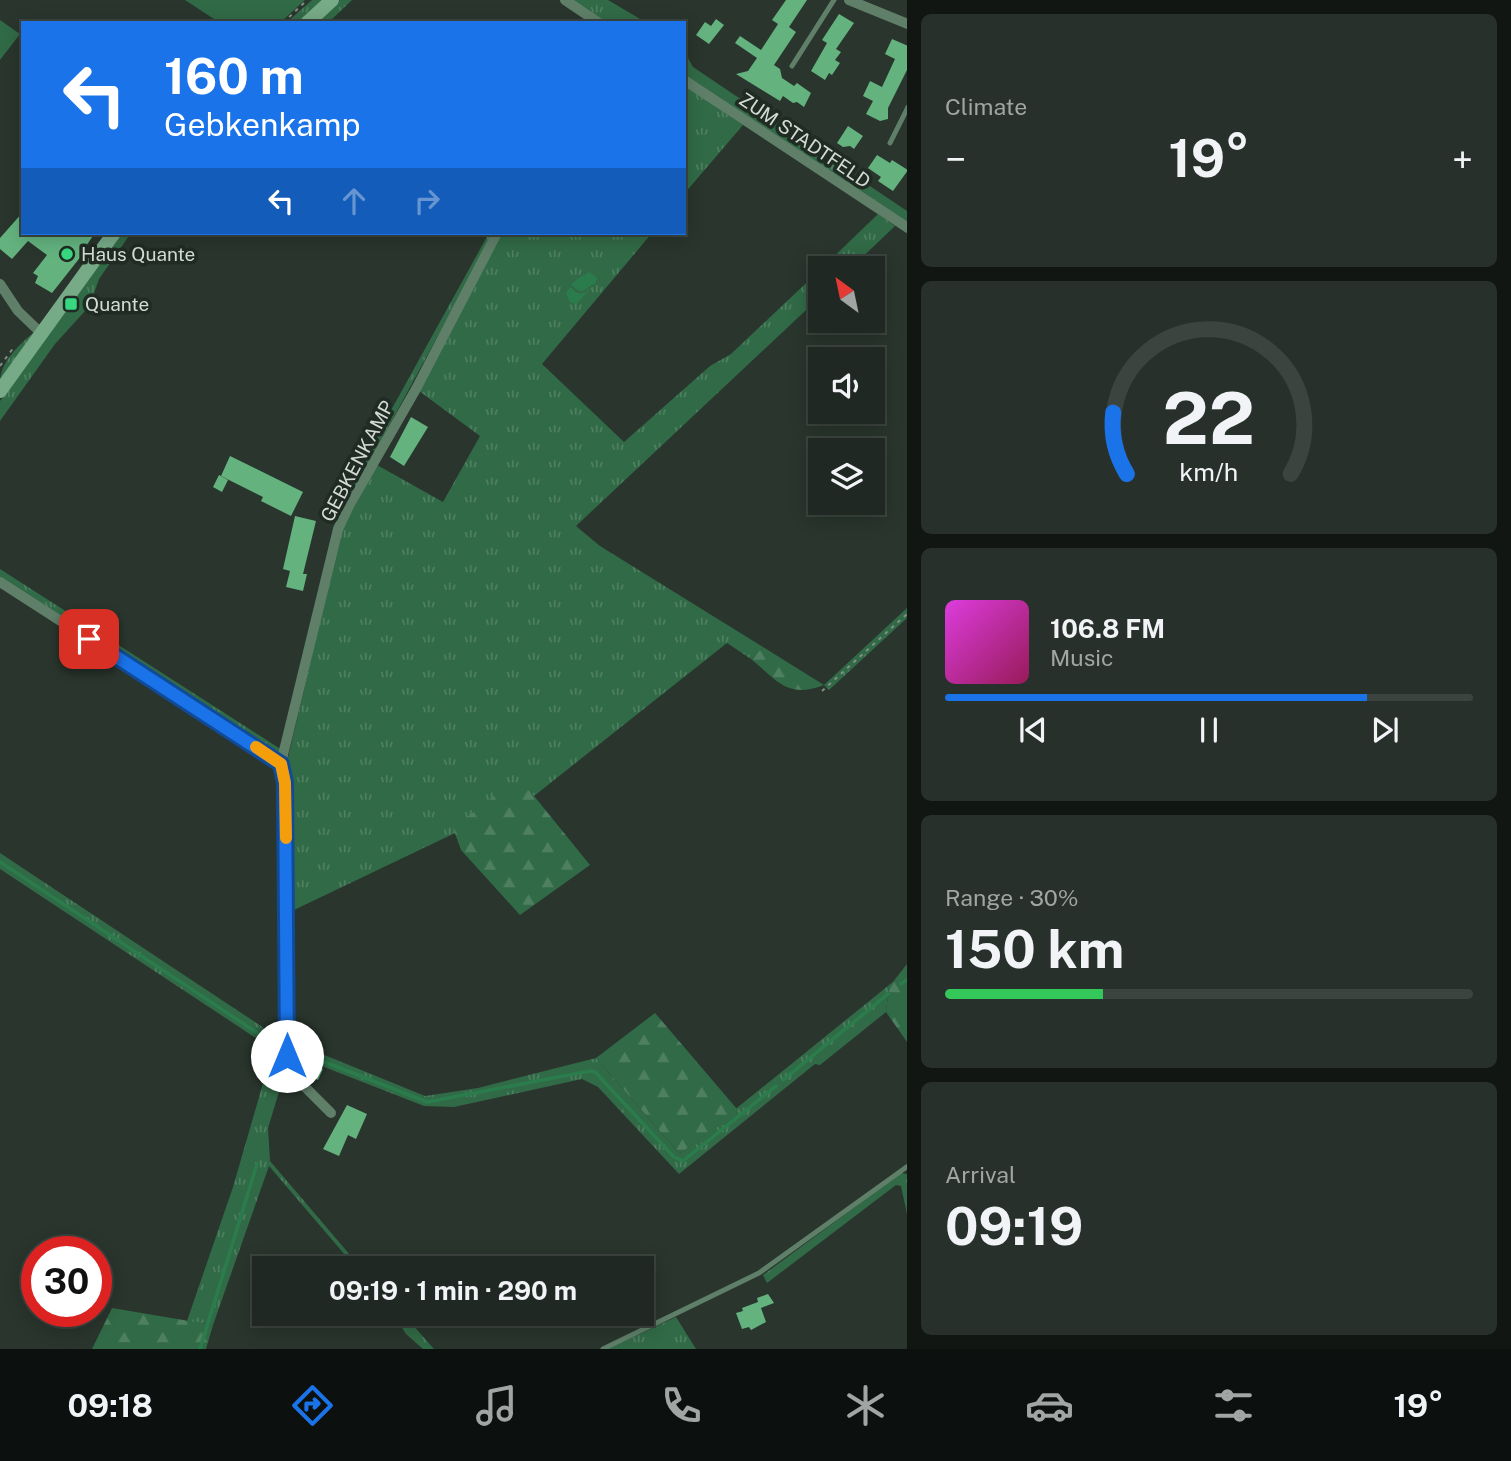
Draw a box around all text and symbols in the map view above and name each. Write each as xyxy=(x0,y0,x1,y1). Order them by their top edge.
text: 160 m xyxy=(164,47,304,105)
icon: left xyxy=(49,49,140,140)
street label: ZUM STADTFELD xyxy=(735,88,875,192)
text: Climate xyxy=(945,93,1027,120)
text: Gebkenkamp xyxy=(164,106,360,143)
text: 19° xyxy=(1168,128,1250,189)
text: − xyxy=(945,137,966,182)
text: + xyxy=(1452,137,1473,182)
icon: left xyxy=(262,182,300,220)
icon: ahead xyxy=(335,182,373,220)
icon: right xyxy=(408,182,446,220)
place label: Haus Quante xyxy=(81,243,195,265)
marker: Haus Quante xyxy=(59,246,75,262)
north arrow xyxy=(808,256,886,332)
map controls xyxy=(808,256,885,515)
place label: Quante xyxy=(85,293,149,315)
marker: Quante xyxy=(63,296,79,312)
button: sound xyxy=(808,347,885,424)
text: 22 xyxy=(1163,375,1255,460)
street label: GEBKENKAMP xyxy=(316,397,398,525)
button: layers xyxy=(808,438,885,515)
text: km/h xyxy=(1180,456,1238,486)
pin xyxy=(59,609,119,669)
text: 106.8 FM xyxy=(1050,613,1165,644)
icon: arrive xyxy=(70,620,108,658)
text: Music xyxy=(1050,644,1114,671)
icon: previous xyxy=(1014,711,1052,749)
icon: pause xyxy=(1190,711,1228,749)
icon: next xyxy=(1366,711,1404,749)
text: Range · 30% xyxy=(945,884,1079,911)
text: 150 km xyxy=(945,919,1124,980)
position arrow xyxy=(250,1019,324,1093)
text: Arrival xyxy=(945,1161,1016,1188)
text: 09:19 xyxy=(945,1196,1083,1257)
speed limit sign: 30 xyxy=(21,1236,112,1327)
text: 09:19 · 1 min · 290 m xyxy=(329,1275,577,1306)
icon: directions xyxy=(288,1381,337,1430)
icon: music xyxy=(472,1381,521,1430)
icon: phone xyxy=(657,1381,706,1430)
icon: climate xyxy=(841,1381,890,1430)
icon: car xyxy=(1025,1381,1074,1430)
icon: filters xyxy=(1209,1381,1258,1430)
text: 09:18 xyxy=(68,1387,153,1424)
text: 19° xyxy=(1393,1387,1443,1424)

